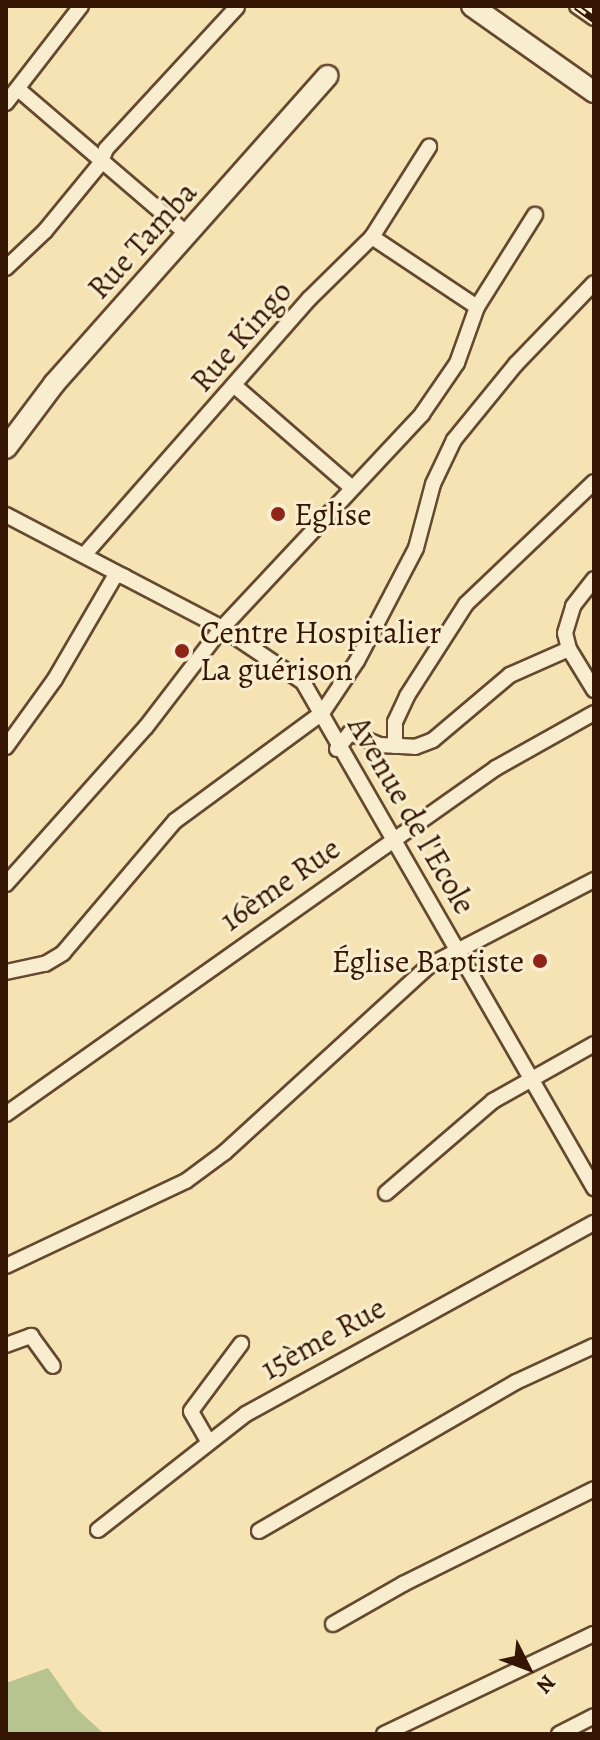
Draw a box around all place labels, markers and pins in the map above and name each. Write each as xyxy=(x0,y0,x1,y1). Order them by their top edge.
place label: Eglise xyxy=(294,495,372,533)
marker: Eglise xyxy=(269,505,287,523)
place label: Centre Hospitalier La guérison xyxy=(200,614,442,689)
marker: Centre Hospitalier La guérison xyxy=(171,640,193,662)
place label: Église Baptiste xyxy=(332,942,524,980)
marker: Église Baptiste xyxy=(531,952,549,970)

